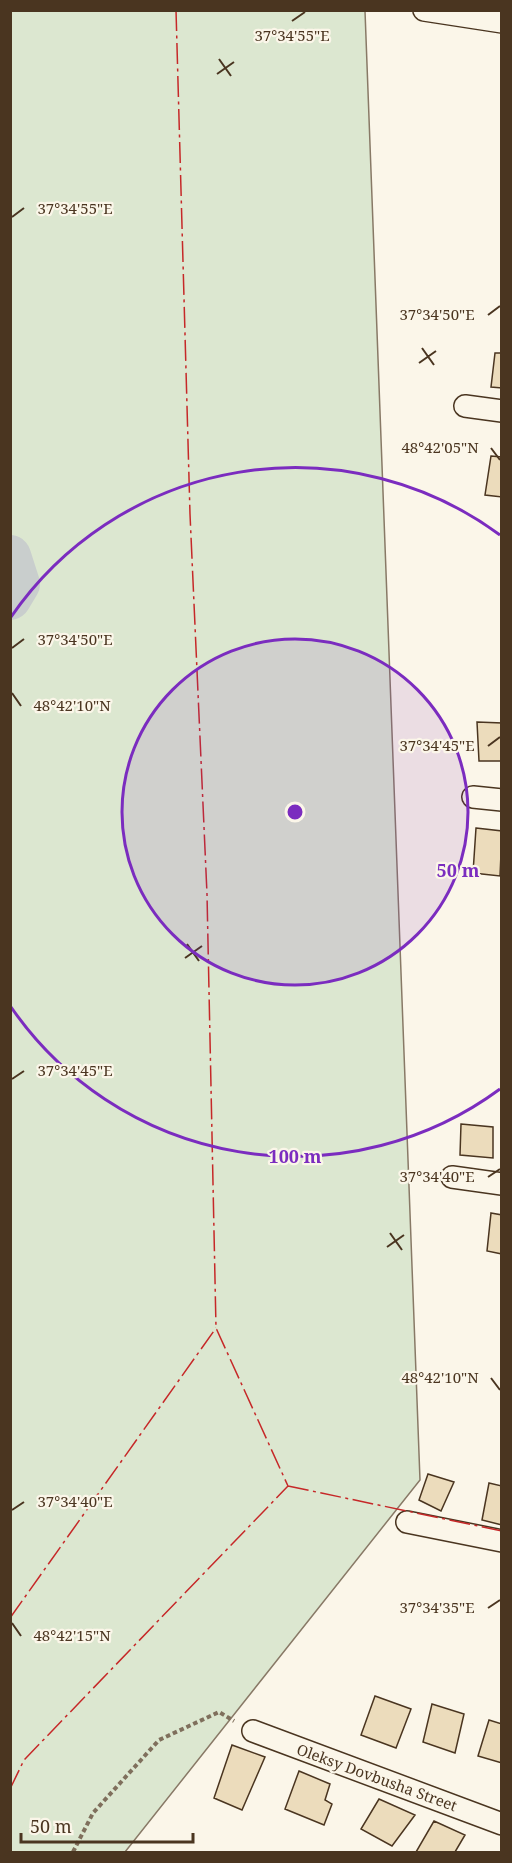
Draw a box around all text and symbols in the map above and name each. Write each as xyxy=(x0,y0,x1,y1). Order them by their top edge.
text: 37°34'55"E xyxy=(254,25,330,45)
text: 37°34'55"E xyxy=(37,198,113,218)
text: 37°34'50"E xyxy=(399,304,475,324)
text: 48°42'05"N xyxy=(401,437,479,457)
text: 37°34'50"E xyxy=(37,629,113,649)
text: 48°42'10"N xyxy=(33,695,111,715)
text: 37°34'45"E xyxy=(399,735,475,755)
centre of rings xyxy=(285,802,305,822)
text: 50 m xyxy=(437,858,480,882)
text: 37°34'45"E xyxy=(37,1060,113,1080)
text: 100 m xyxy=(269,1144,322,1168)
text: 37°34'40"E xyxy=(399,1166,475,1186)
text: 48°42'10"N xyxy=(401,1367,479,1387)
text: 37°34'40"E xyxy=(37,1491,113,1511)
text: 37°34'35"E xyxy=(399,1597,475,1617)
text: 48°42'15"N xyxy=(33,1625,111,1645)
street label: Oleksy Dovbusha Street xyxy=(294,1739,460,1815)
scale bar xyxy=(21,1806,194,1844)
text: 50 m xyxy=(30,1814,72,1838)

